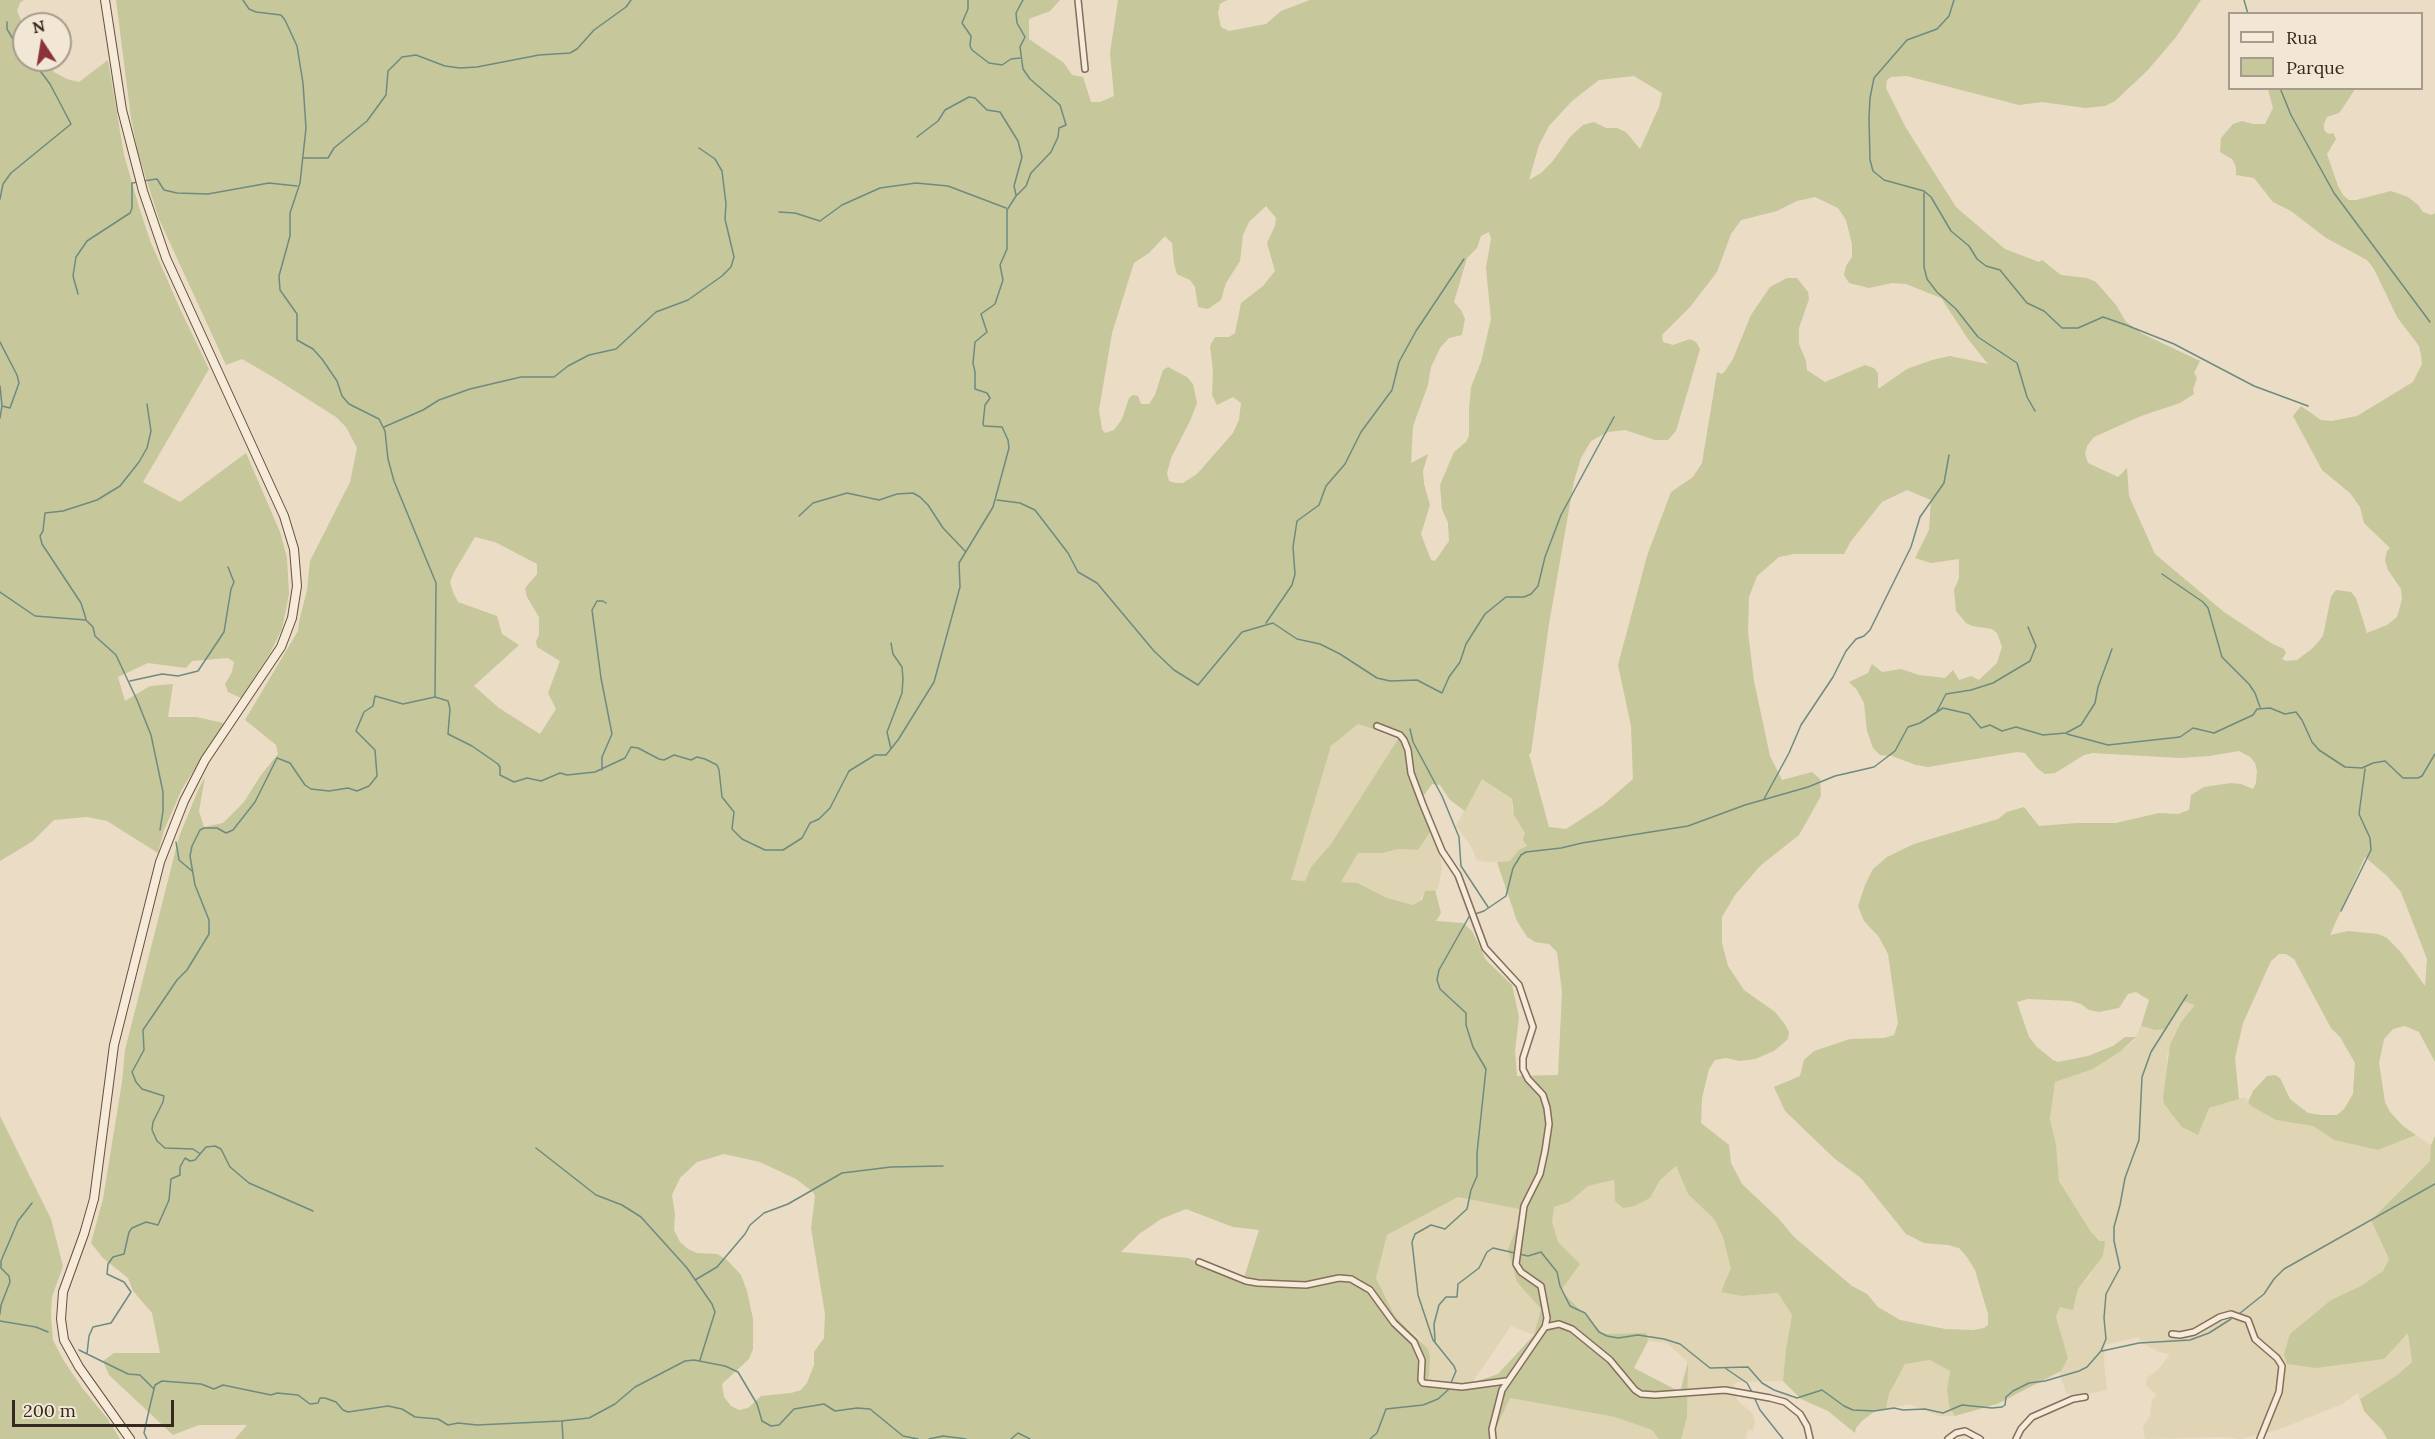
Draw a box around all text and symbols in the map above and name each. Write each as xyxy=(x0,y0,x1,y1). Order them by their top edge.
north arrow xyxy=(12,12,72,72)
legend xyxy=(2228,12,2423,90)
text: N xyxy=(31,15,47,37)
text: Rua xyxy=(2286,26,2317,49)
text: Parque xyxy=(2286,56,2345,79)
scale bar xyxy=(15,1388,177,1426)
text: 200 m xyxy=(23,1399,76,1422)

